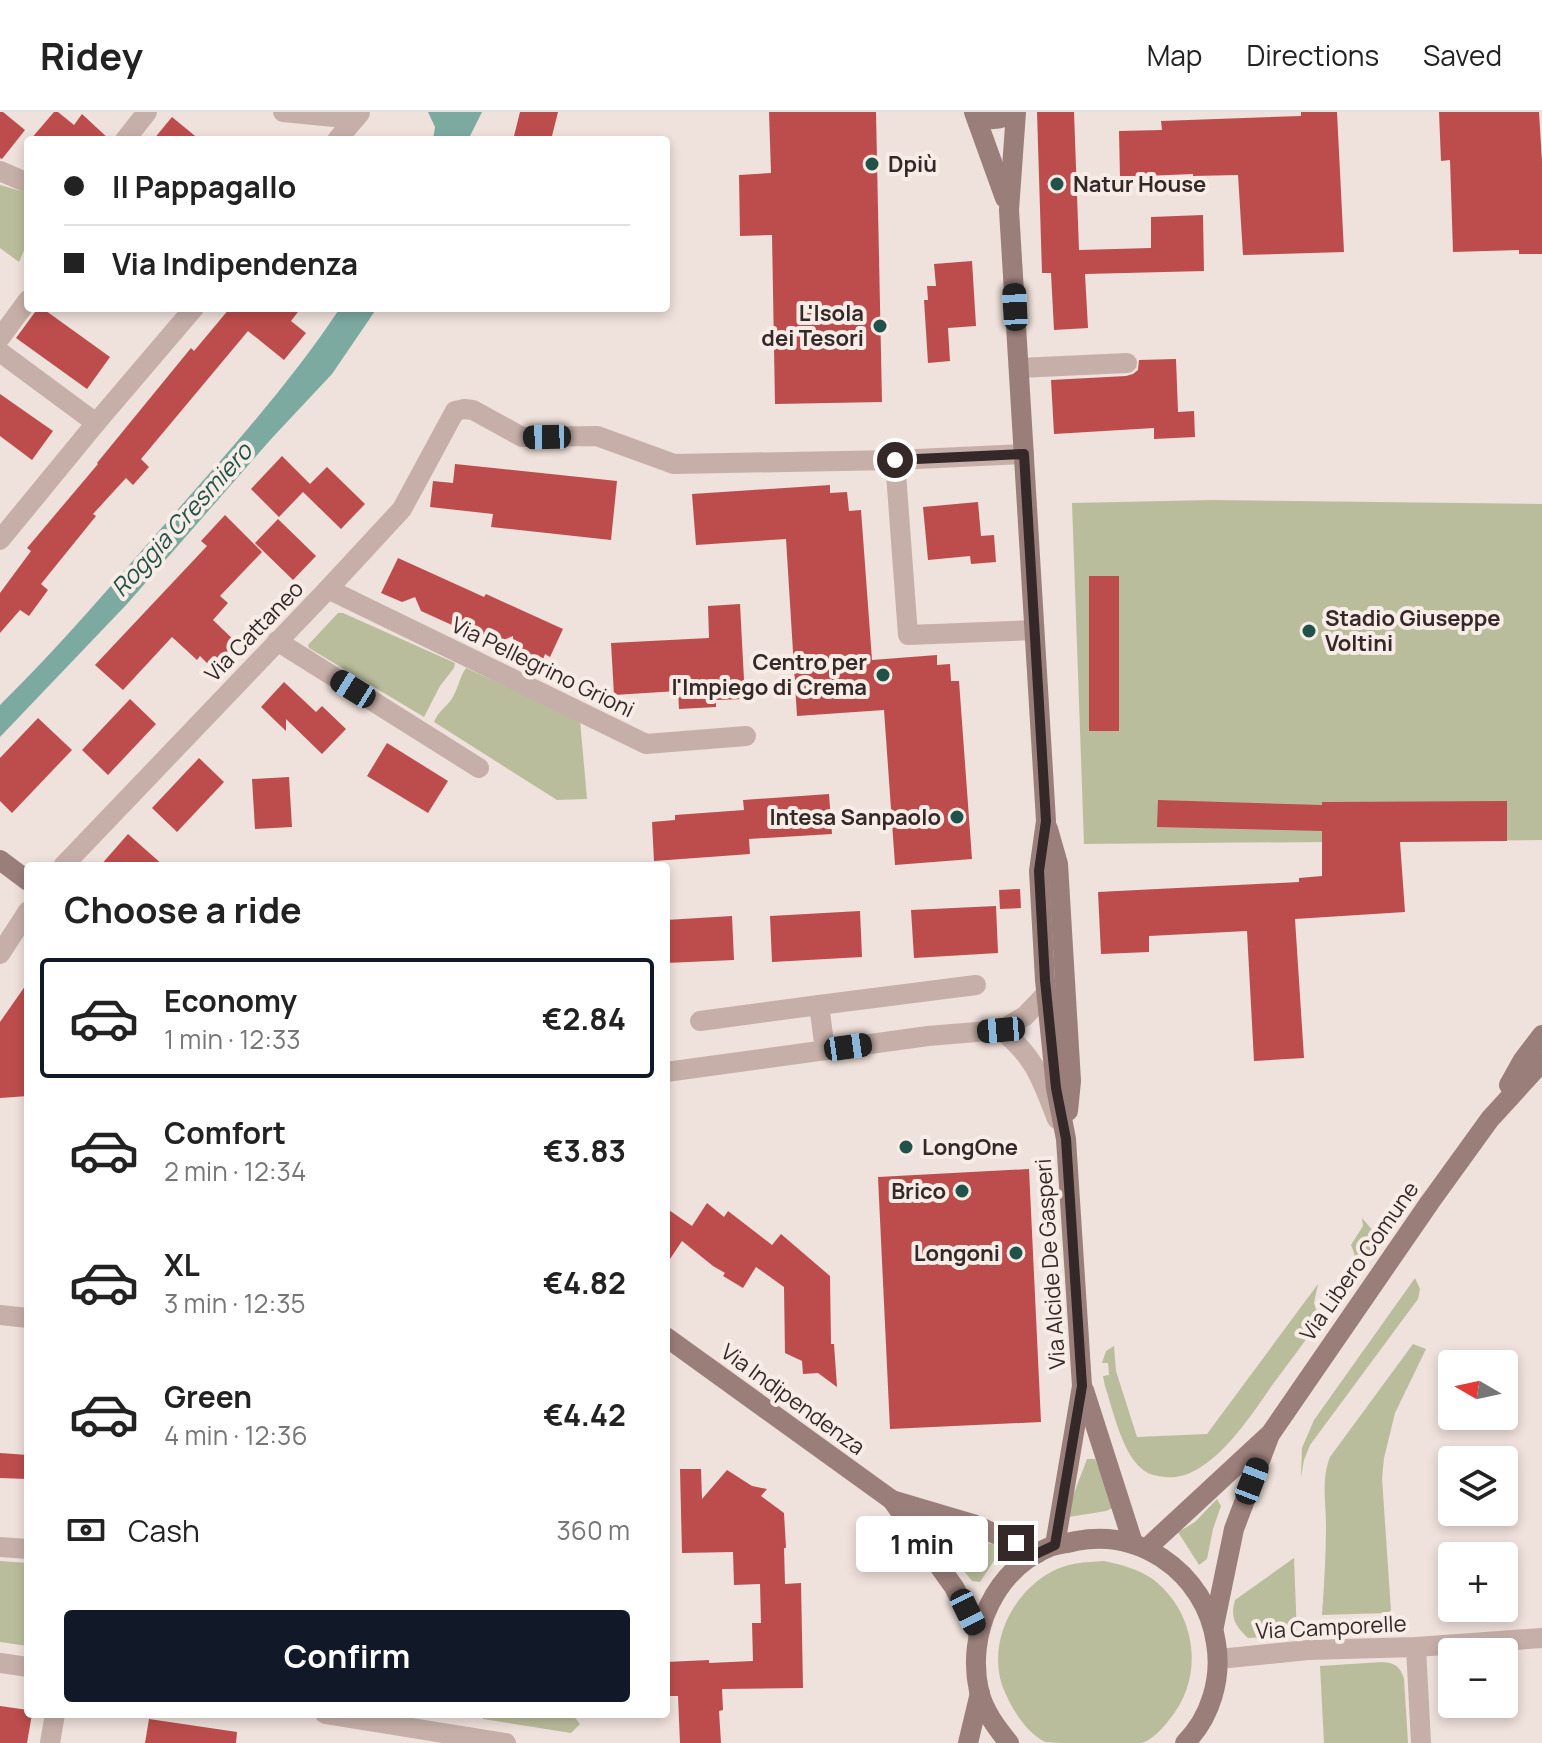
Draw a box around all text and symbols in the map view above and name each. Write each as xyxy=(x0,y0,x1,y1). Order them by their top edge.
text: Ridey xyxy=(40,29,143,81)
text: Map xyxy=(1147,36,1202,74)
text: Directions xyxy=(1246,36,1379,74)
text: Saved xyxy=(1423,36,1502,74)
place label: Dpiù xyxy=(888,149,937,179)
marker: Dpiù xyxy=(863,155,881,173)
text: Il Pappagallo xyxy=(112,166,296,207)
place label: Natur House xyxy=(1073,169,1206,199)
marker: Natur House xyxy=(1048,175,1066,193)
text: Via Indipendenza xyxy=(112,243,358,284)
car xyxy=(1002,282,1028,332)
place label: L'Isola dei Tesori xyxy=(761,298,864,353)
marker: L'Isola dei Tesori xyxy=(871,317,889,335)
car xyxy=(523,425,571,449)
water label: Roggia Cresmiero xyxy=(103,434,260,603)
route start xyxy=(877,442,913,478)
street label: Via Cattaneo xyxy=(198,574,310,688)
place label: Stadio Giuseppe Voltini xyxy=(1325,603,1501,658)
street label: Via Pellegrino Grioni xyxy=(446,610,640,724)
marker: Stadio Giuseppe Voltini xyxy=(1300,622,1318,640)
place label: Centro per l'Impiego di Crema xyxy=(671,647,867,702)
car xyxy=(326,666,380,712)
marker: Centro per l'Impiego di Crema xyxy=(874,666,892,684)
place label: Intesa Sanpaolo xyxy=(769,802,941,832)
marker: Intesa Sanpaolo xyxy=(948,808,966,826)
text: Choose a ride xyxy=(64,885,302,934)
text: Economy xyxy=(164,980,297,1021)
icon: car xyxy=(68,982,140,1054)
text: €2.84 xyxy=(542,998,626,1039)
car xyxy=(976,1016,1026,1044)
text: 1 min · 12:33 xyxy=(164,1021,301,1057)
car xyxy=(823,1032,873,1062)
text: Comfort xyxy=(164,1112,286,1153)
icon: car xyxy=(68,1114,140,1186)
text: €3.83 xyxy=(543,1130,626,1171)
place label: LongOne xyxy=(922,1132,1018,1162)
marker: LongOne xyxy=(897,1138,915,1156)
text: 2 min · 12:34 xyxy=(164,1153,306,1189)
street label: Via Alcide De Gasperi xyxy=(1028,1158,1072,1370)
street label: Via Libero Comune xyxy=(1293,1175,1425,1347)
place label: Brico xyxy=(891,1176,946,1206)
marker: Brico xyxy=(953,1182,971,1200)
place label: Longoni xyxy=(914,1238,1000,1268)
text: XL xyxy=(164,1244,200,1285)
marker: Longoni xyxy=(1007,1244,1025,1262)
icon: car xyxy=(68,1246,140,1318)
text: €4.82 xyxy=(543,1262,626,1303)
text: 3 min · 12:35 xyxy=(164,1285,306,1321)
street label: Via Indipendenza xyxy=(715,1337,871,1461)
north arrow xyxy=(1438,1350,1518,1430)
map controls xyxy=(1438,1350,1518,1718)
text: Green xyxy=(164,1376,252,1417)
icon: car xyxy=(68,1378,140,1450)
text: €4.42 xyxy=(543,1394,626,1435)
text: 4 min · 12:36 xyxy=(164,1417,308,1453)
button: layers xyxy=(1438,1446,1518,1526)
car xyxy=(1232,1454,1272,1508)
icon: cash xyxy=(64,1508,108,1552)
text: Cash xyxy=(128,1510,200,1551)
text: 360 m xyxy=(556,1512,630,1548)
callout: 1 min xyxy=(856,1515,988,1571)
route end xyxy=(998,1525,1034,1561)
text: 1 min xyxy=(890,1526,954,1562)
button: + xyxy=(1438,1542,1518,1622)
car xyxy=(947,1585,989,1639)
street label: Via Camporelle xyxy=(1255,1608,1407,1646)
button: Confirm xyxy=(64,1610,630,1702)
button: − xyxy=(1438,1638,1518,1718)

